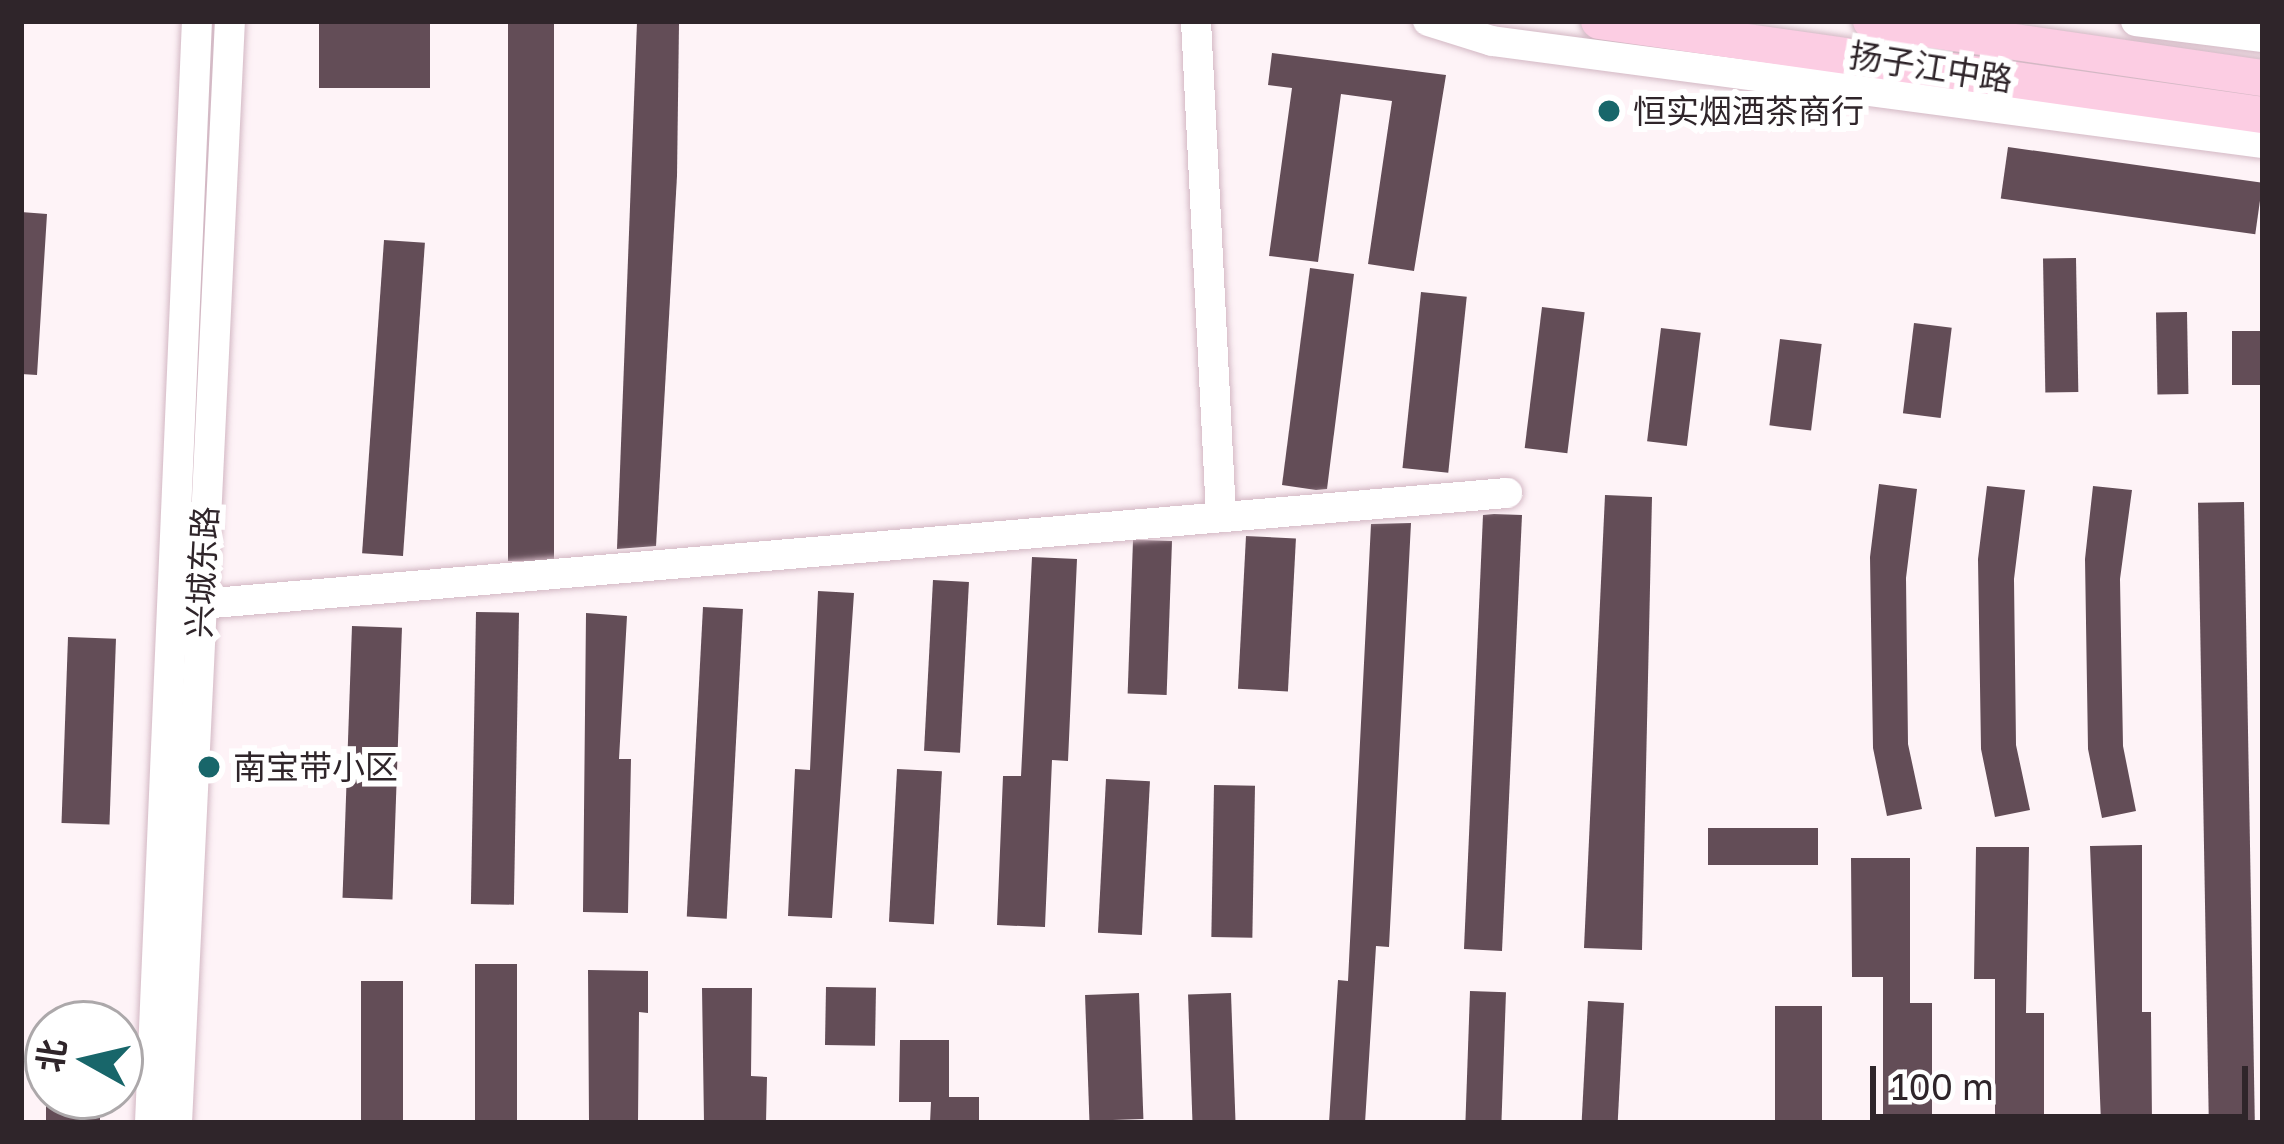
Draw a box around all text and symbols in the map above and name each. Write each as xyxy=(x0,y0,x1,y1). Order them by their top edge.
street label: 扬子江中路 xyxy=(1846,35,2016,99)
place label: 恒实烟酒茶商行 xyxy=(1633,91,1864,131)
marker: 恒实烟酒茶商行 xyxy=(1596,98,1622,124)
street label: 兴城东路 xyxy=(179,505,225,639)
place label: 南宝带小区 xyxy=(233,747,398,787)
marker: 南宝带小区 xyxy=(196,754,222,780)
north arrow xyxy=(24,1000,144,1120)
text: 北 xyxy=(29,1036,72,1074)
scale bar xyxy=(1876,1042,2254,1116)
text: 100 m xyxy=(1891,1065,1994,1108)

